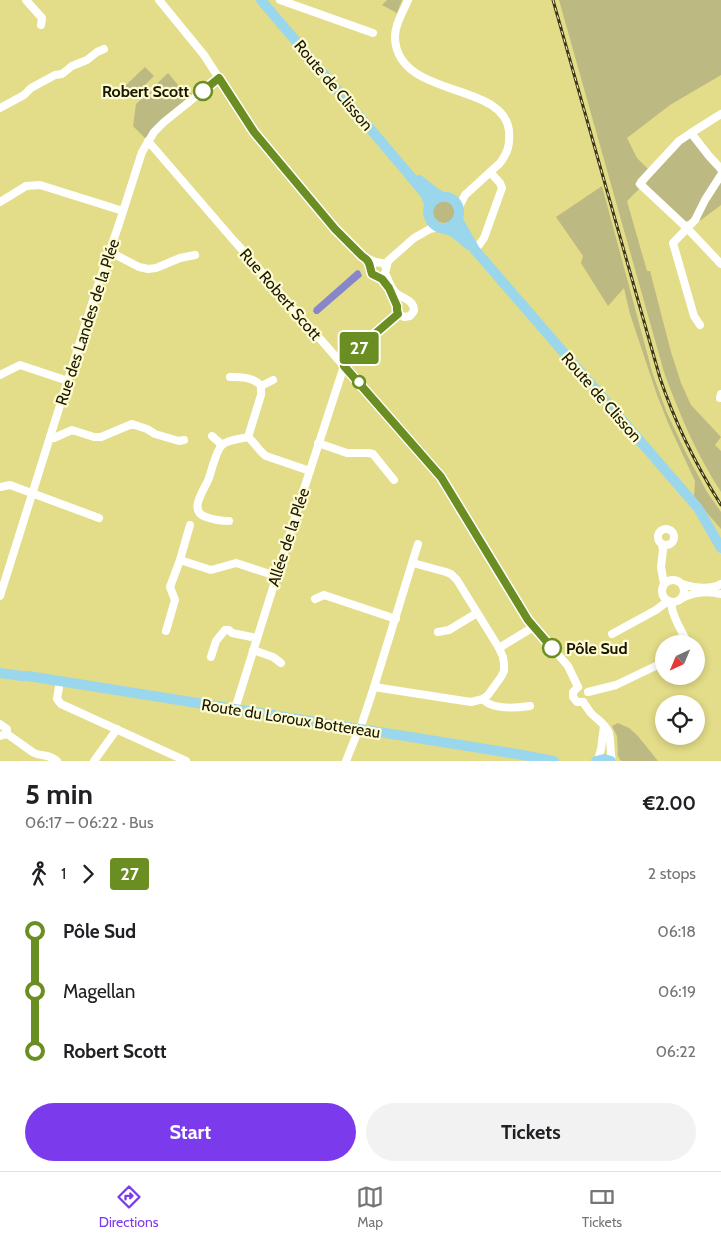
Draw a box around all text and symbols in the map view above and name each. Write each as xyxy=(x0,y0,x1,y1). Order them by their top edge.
street label: Route de Clisson xyxy=(290,36,377,134)
marker: Robert Scott xyxy=(193,81,213,101)
place label: Robert Scott xyxy=(102,82,189,101)
street label: Rue des Landes de la Plée xyxy=(52,237,123,408)
street label: Rue Robert Scott xyxy=(236,245,326,344)
line badge: 27 xyxy=(336,332,382,364)
text: 27 xyxy=(350,337,368,359)
street label: Route de Clisson xyxy=(558,349,646,446)
unlabelled marker xyxy=(352,375,366,389)
street label: Allée de la Plée xyxy=(264,486,313,589)
north arrow xyxy=(655,635,705,685)
map controls xyxy=(655,635,705,745)
marker: Pôle Sud xyxy=(542,638,562,658)
place label: Pôle Sud xyxy=(566,639,628,658)
street label: Route du Loroux Bottereau xyxy=(200,695,382,742)
button: locate xyxy=(655,695,705,745)
text: 5 min xyxy=(25,777,93,811)
text: €2.00 xyxy=(643,792,696,815)
text: 06:17 – 06:22 · Bus xyxy=(25,813,154,832)
icon: walk xyxy=(25,860,53,888)
icon: forward xyxy=(74,860,102,888)
text: 27 xyxy=(120,863,139,885)
text: 1 xyxy=(61,864,66,883)
text: 2 stops xyxy=(648,864,696,883)
text: Pôle Sud xyxy=(63,920,136,943)
text: 06:18 xyxy=(658,922,696,941)
text: Magellan xyxy=(63,980,135,1003)
text: 06:19 xyxy=(658,982,696,1001)
text: Robert Scott xyxy=(63,1040,166,1063)
text: 06:22 xyxy=(656,1042,696,1061)
button: Start xyxy=(25,1103,356,1161)
button: Tickets xyxy=(366,1103,696,1161)
tab: Directions xyxy=(99,1183,159,1231)
tab: Map xyxy=(356,1183,384,1231)
tab: Tickets xyxy=(582,1183,622,1231)

